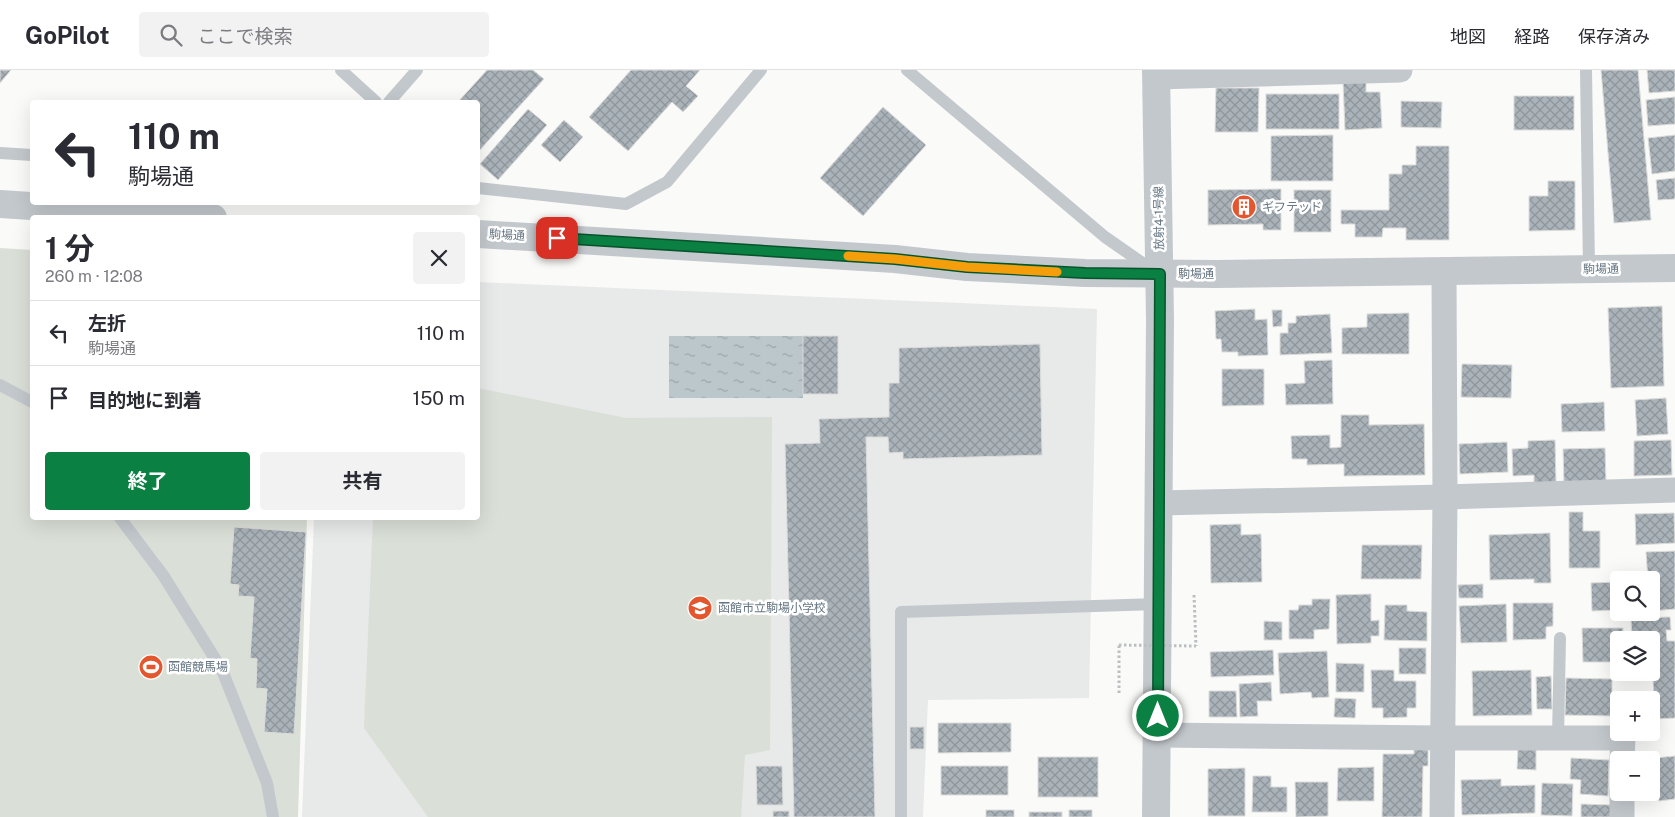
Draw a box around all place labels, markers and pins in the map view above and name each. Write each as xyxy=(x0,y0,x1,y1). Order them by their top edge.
building icon: ギフテッド xyxy=(1231,194,1257,220)
place label: ギフテッド xyxy=(1262,200,1322,214)
pin xyxy=(536,217,578,259)
school or university icon: 函館市立駒場小学校 xyxy=(687,595,713,621)
place label: 函館市立駒場小学校 xyxy=(718,601,826,615)
sports icon: 函館競馬場 xyxy=(138,654,164,680)
place label: 函館競馬場 xyxy=(168,660,228,674)

